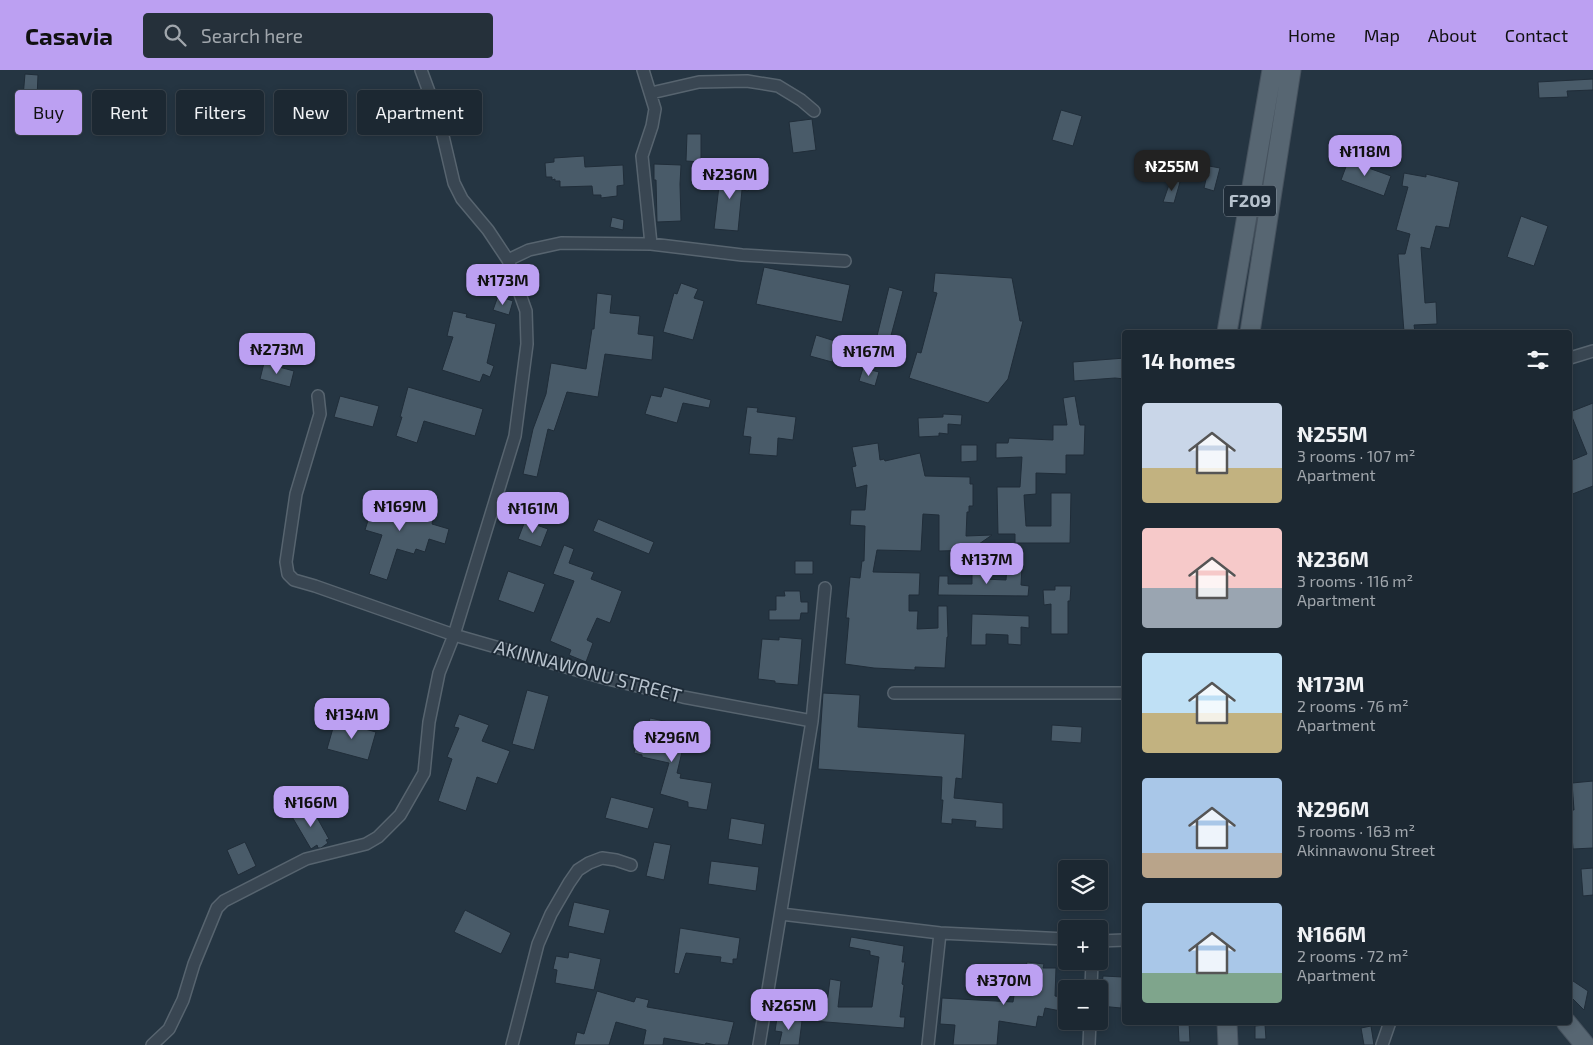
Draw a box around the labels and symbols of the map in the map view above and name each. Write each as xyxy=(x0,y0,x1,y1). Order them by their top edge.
pin: ₦118M xyxy=(1330,134,1400,177)
pin: ₦255M xyxy=(1137,150,1207,192)
pin: ₦236M xyxy=(695,158,765,200)
road number: F209 xyxy=(1224,185,1276,216)
pin: ₦173M xyxy=(468,264,538,306)
pin: ₦273M xyxy=(242,332,312,375)
pin: ₦167M xyxy=(834,334,904,377)
pin: ₦169M xyxy=(365,490,435,532)
pin: ₦161M xyxy=(498,492,568,534)
pin: ₦137M xyxy=(952,542,1022,585)
street label: AKINNAWONU STREET xyxy=(492,634,684,707)
pin: ₦134M xyxy=(317,698,387,740)
pin: ₦296M xyxy=(637,720,707,763)
pin: ₦166M xyxy=(276,786,346,828)
pin: ₦370M xyxy=(969,964,1039,1006)
pin: ₦265M xyxy=(754,988,824,1031)

